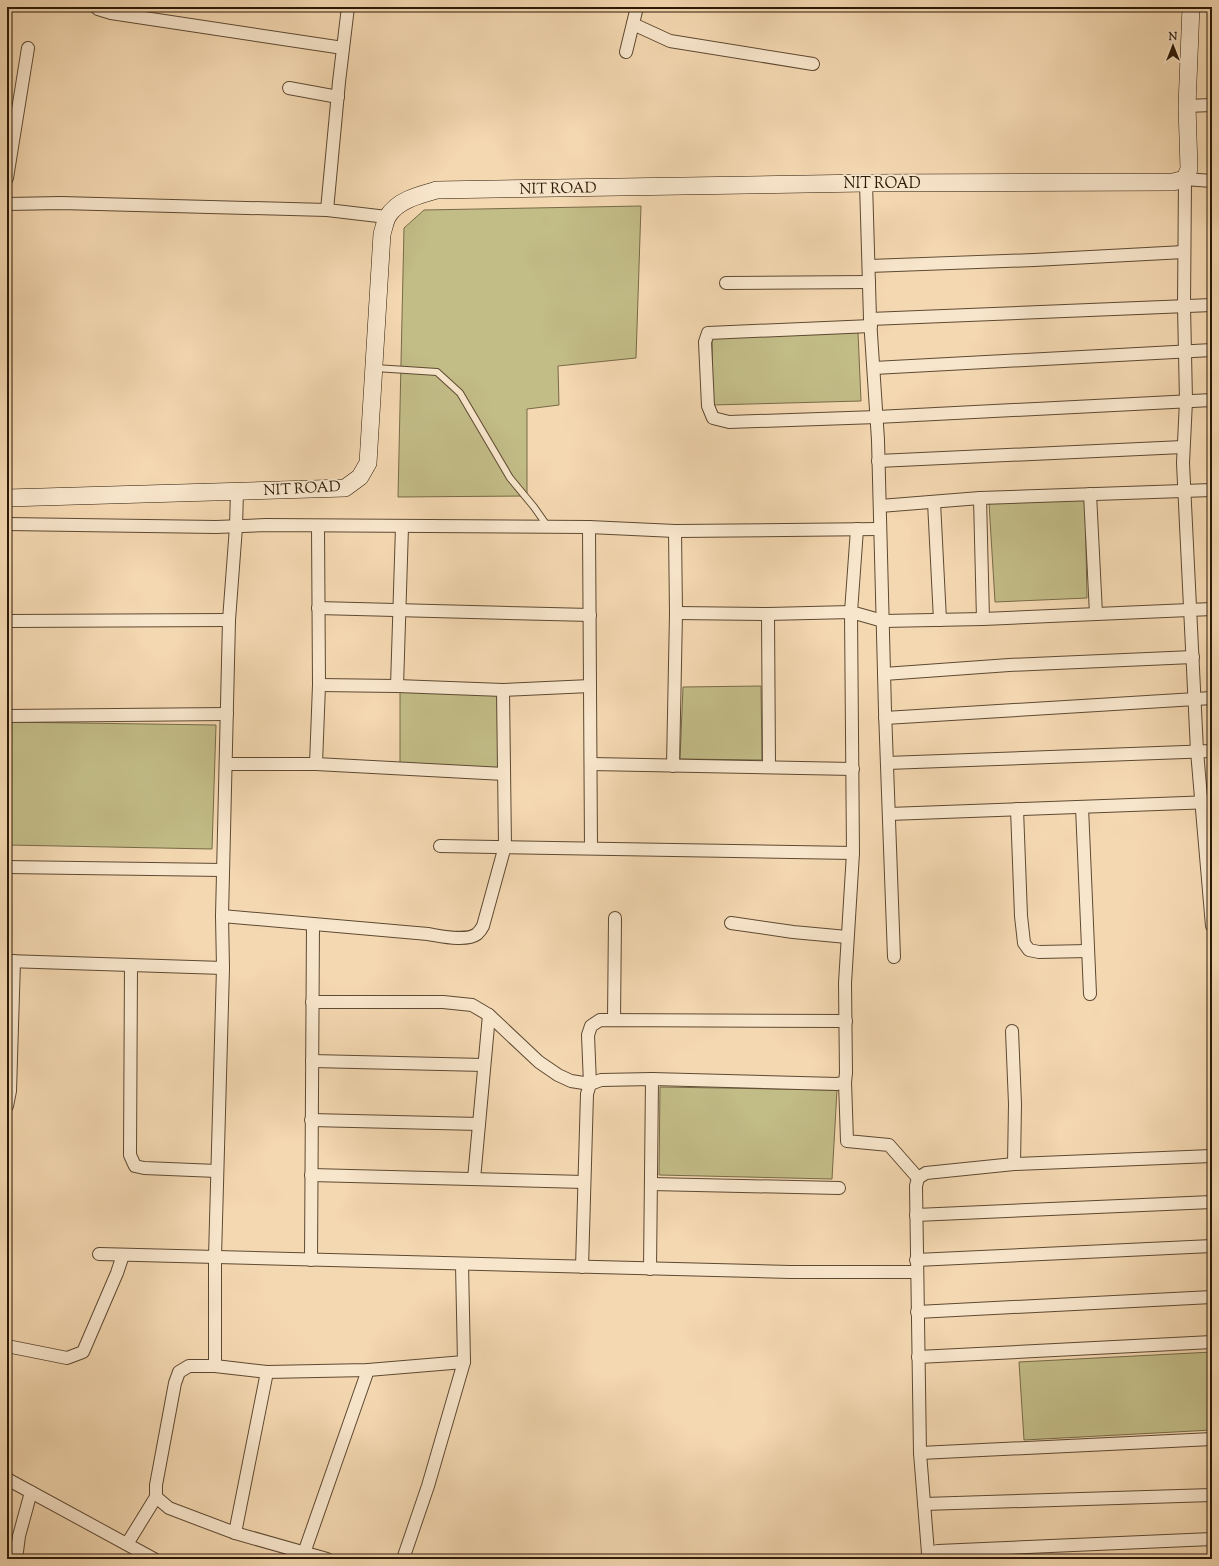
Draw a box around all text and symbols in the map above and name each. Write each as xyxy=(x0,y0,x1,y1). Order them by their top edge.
north arrow xyxy=(1153,26,1193,66)
text: N xyxy=(1168,29,1178,45)
street label: NIT ROAD xyxy=(843,174,921,195)
street label: NIT ROAD xyxy=(519,178,597,201)
street label: NIT ROAD xyxy=(263,477,341,502)

